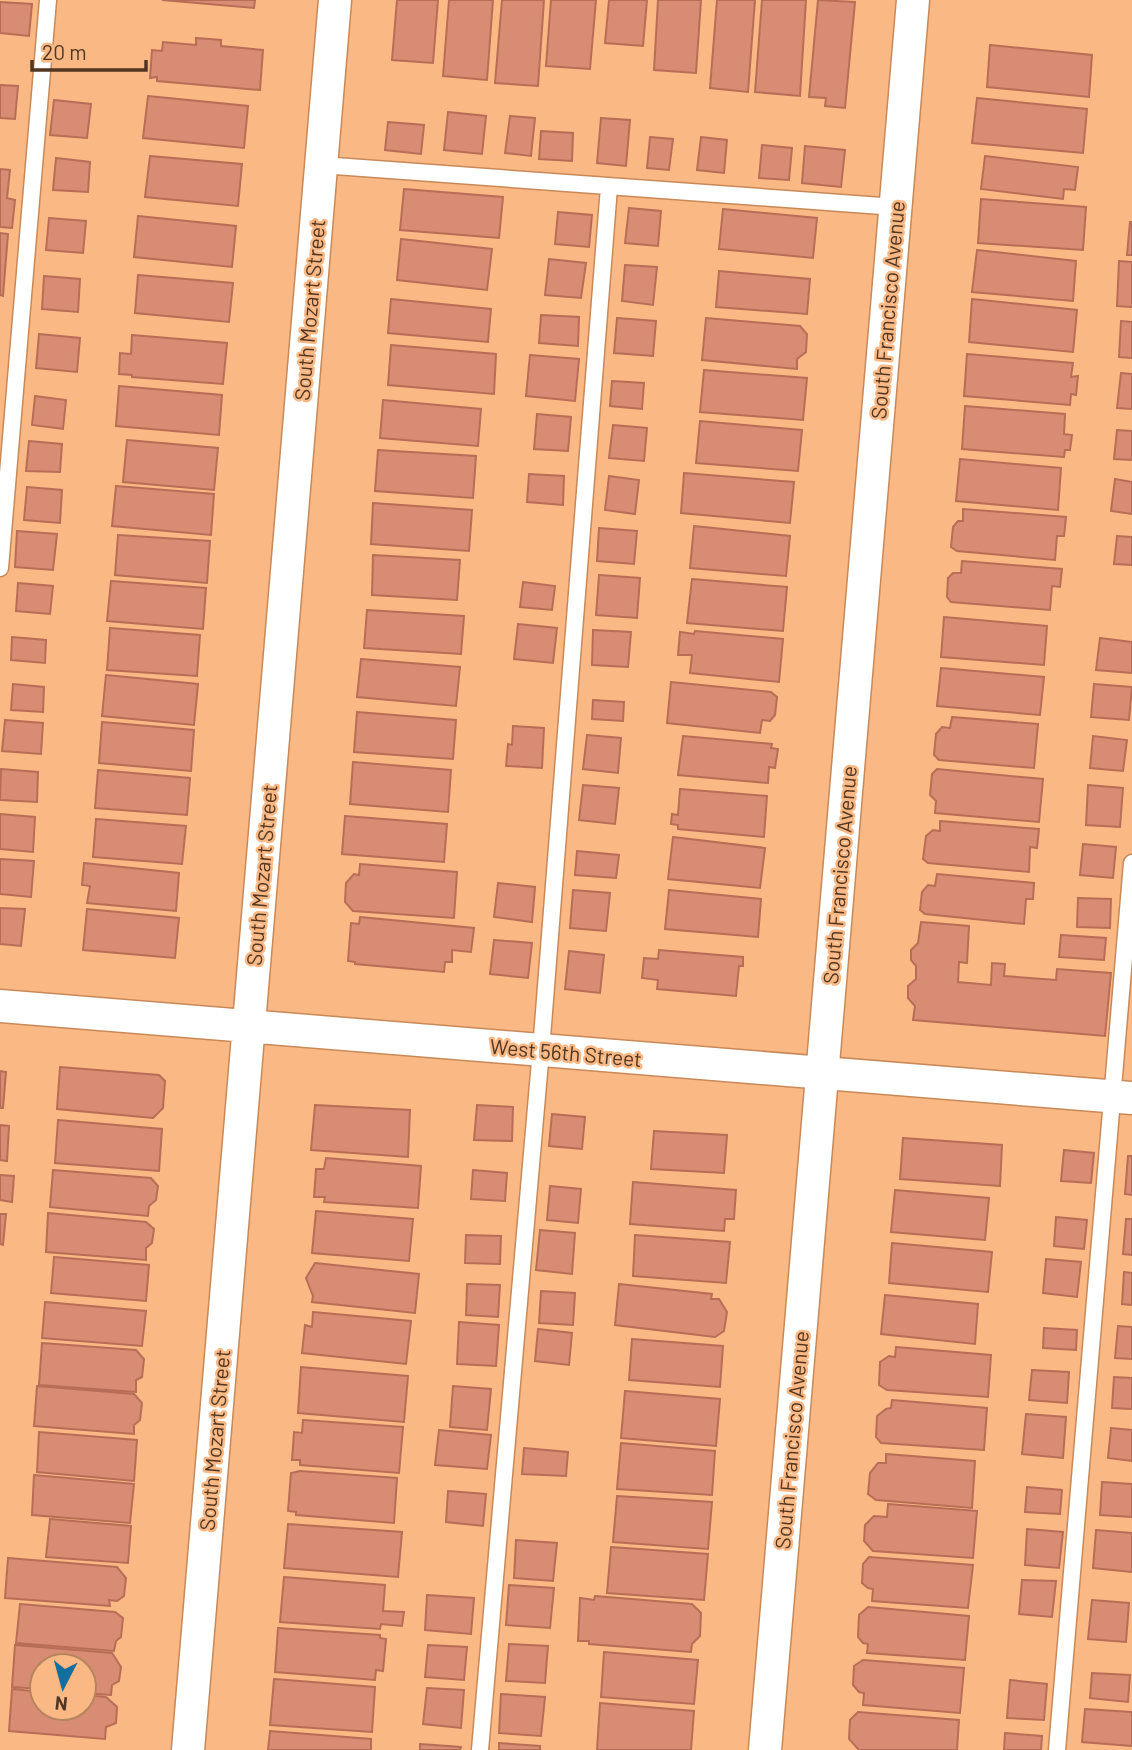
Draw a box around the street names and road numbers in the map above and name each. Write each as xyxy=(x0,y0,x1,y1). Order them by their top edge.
street label: South Francisco Avenue xyxy=(865,200,909,420)
street label: South Mozart Street xyxy=(289,218,329,402)
street label: South Francisco Avenue xyxy=(817,765,861,985)
street label: South Mozart Street xyxy=(241,783,281,967)
street label: West 56th Street xyxy=(489,1033,643,1071)
street label: South Francisco Avenue xyxy=(769,1330,813,1550)
street label: South Mozart Street xyxy=(194,1348,234,1532)

